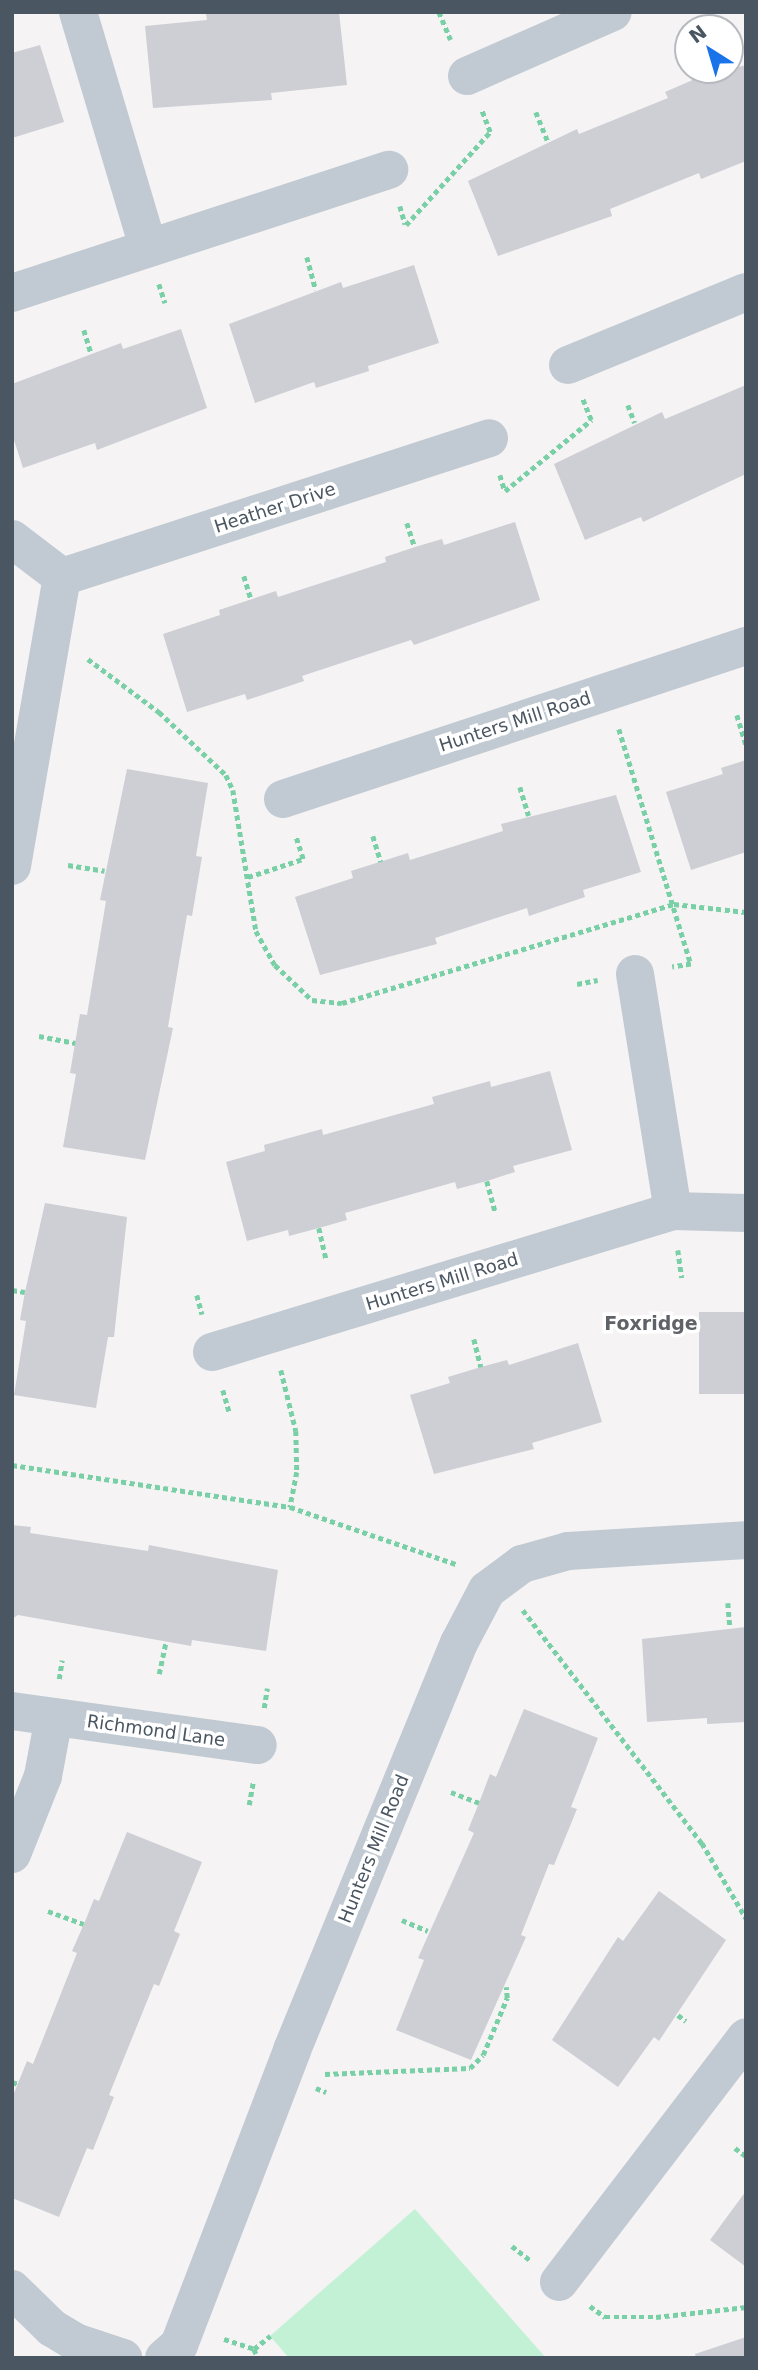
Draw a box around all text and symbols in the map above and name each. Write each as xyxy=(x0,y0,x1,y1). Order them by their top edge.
north arrow xyxy=(674,14,744,84)
text: N xyxy=(685,20,711,47)
street label: Heather Drive xyxy=(212,478,338,538)
street label: Hunters Mill Road xyxy=(436,687,594,757)
street label: Hunters Mill Road xyxy=(363,1249,521,1315)
district label: Foxridge xyxy=(604,1313,698,1335)
street label: Richmond Lane xyxy=(85,1711,227,1751)
street label: Hunters Mill Road xyxy=(334,1772,414,1926)

